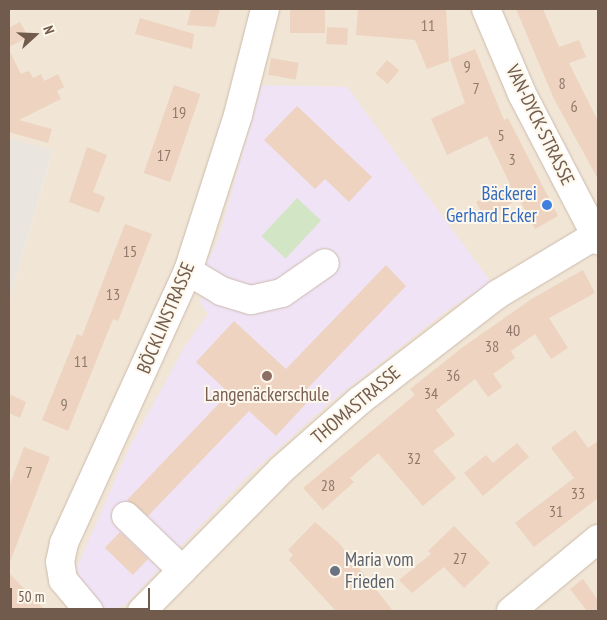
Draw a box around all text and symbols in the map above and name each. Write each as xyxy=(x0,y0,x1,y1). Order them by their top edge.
north arrow xyxy=(10,10,60,60)
house number: 11 xyxy=(421,15,435,35)
text: N xyxy=(39,23,59,37)
house number: 9 xyxy=(463,56,471,76)
street label: VAN-DYCK-STRASSE xyxy=(501,61,579,189)
house number: 8 xyxy=(558,73,566,93)
house number: 7 xyxy=(472,78,480,98)
house number: 6 xyxy=(570,96,578,116)
house number: 19 xyxy=(172,102,186,122)
house number: 5 xyxy=(497,125,505,145)
house number: 17 xyxy=(157,145,171,165)
house number: 3 xyxy=(508,149,516,169)
place label: Bäckerei Gerhard Ecker xyxy=(446,183,537,227)
marker: Bäckerei Gerhard Ecker xyxy=(541,199,553,211)
house number: 15 xyxy=(123,241,137,261)
street label: BÖCKLINSTRASSE xyxy=(132,259,200,377)
house number: 13 xyxy=(106,284,120,304)
house number: 40 xyxy=(506,320,520,340)
house number: 38 xyxy=(485,336,499,356)
house number: 11 xyxy=(74,351,88,371)
street label: THOMASTRASSE xyxy=(307,361,405,449)
house number: 36 xyxy=(446,365,460,385)
marker: Langenäckerschule xyxy=(261,370,273,382)
house number: 34 xyxy=(424,383,438,403)
place label: Langenäckerschule xyxy=(205,384,329,406)
house number: 9 xyxy=(60,394,68,414)
house number: 32 xyxy=(407,448,421,468)
house number: 7 xyxy=(25,462,33,482)
house number: 28 xyxy=(321,475,335,495)
house number: 33 xyxy=(571,483,585,503)
house number: 31 xyxy=(549,501,563,521)
house number: 27 xyxy=(453,548,467,568)
place label: Maria vom Frieden xyxy=(345,549,414,593)
marker: Maria vom Frieden xyxy=(329,565,341,577)
scale bar xyxy=(12,578,152,610)
text: 50 m xyxy=(18,587,44,606)

